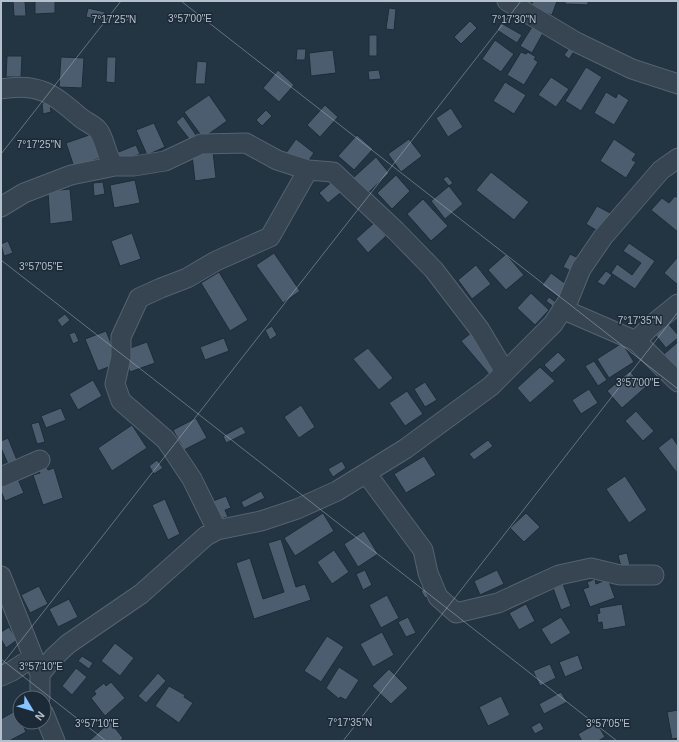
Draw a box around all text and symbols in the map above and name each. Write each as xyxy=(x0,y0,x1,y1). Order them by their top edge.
text: 3°57'00"E xyxy=(168,13,212,24)
text: 7°17'25"N xyxy=(92,14,136,25)
text: 7°17'30"N xyxy=(492,14,536,25)
text: 7°17'25"N xyxy=(17,139,61,150)
text: 3°57'05"E xyxy=(19,261,63,272)
text: 7°17'35"N xyxy=(618,315,662,326)
text: 3°57'00"E xyxy=(616,377,660,388)
text: 3°57'10"E xyxy=(19,661,63,672)
north arrow xyxy=(12,690,52,730)
text: N xyxy=(33,709,47,723)
text: 7°17'35"N xyxy=(328,717,372,728)
text: 3°57'10"E xyxy=(75,718,119,729)
text: 3°57'05"E xyxy=(586,718,630,729)

